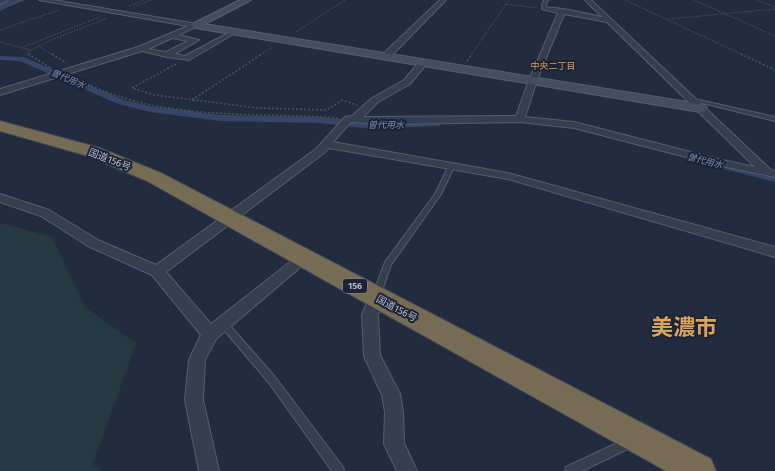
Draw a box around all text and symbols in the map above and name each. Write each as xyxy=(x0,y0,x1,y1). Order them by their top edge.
district label: 中央二丁目 xyxy=(530,61,576,71)
water label: 曽代用水 xyxy=(49,67,87,91)
water label: 曽代用水 xyxy=(368,120,405,130)
street label: 国道156号 xyxy=(87,146,133,174)
water label: 曽代用水 xyxy=(686,152,725,170)
road number: 156 xyxy=(343,279,367,293)
street label: 国道156号 xyxy=(374,293,419,325)
district label: 美濃市 xyxy=(651,314,717,341)

